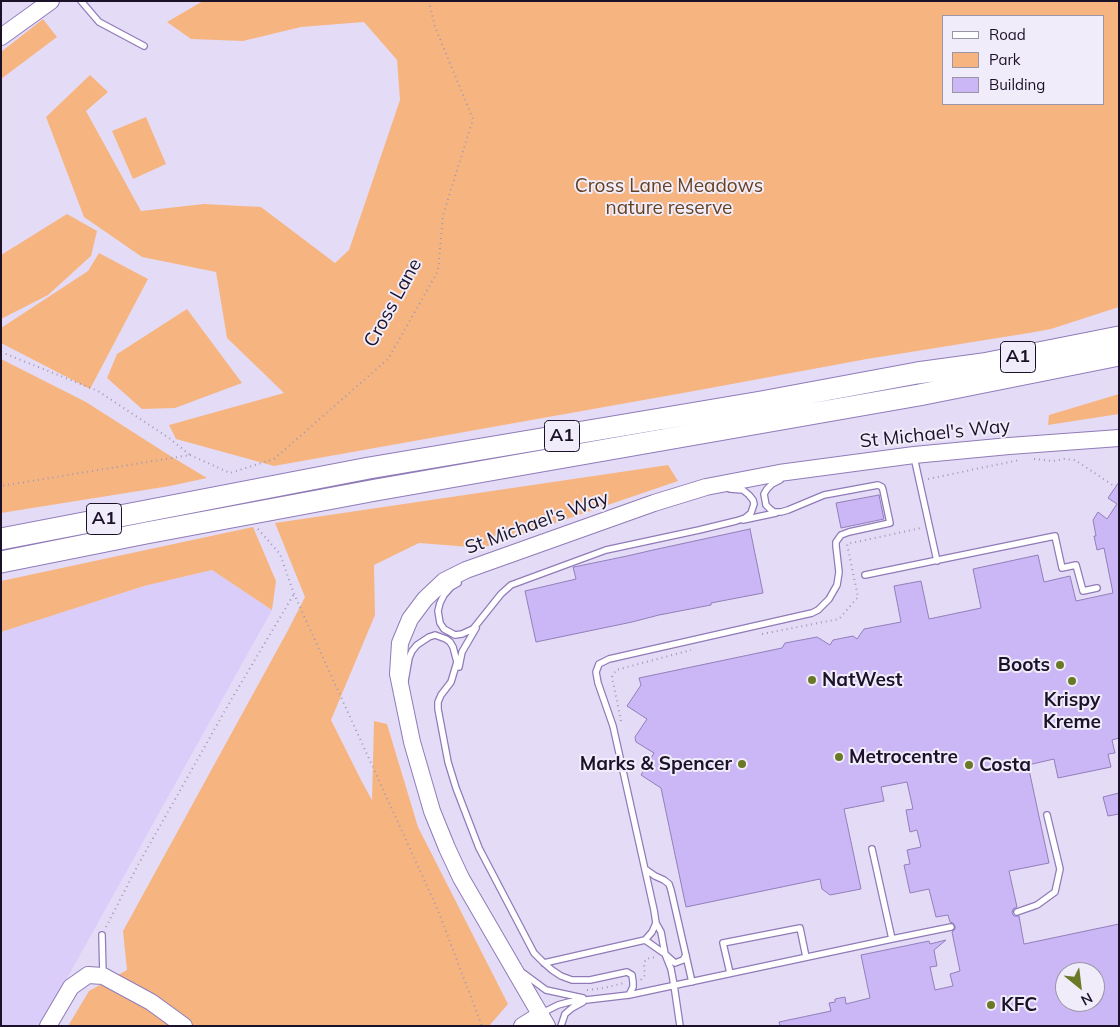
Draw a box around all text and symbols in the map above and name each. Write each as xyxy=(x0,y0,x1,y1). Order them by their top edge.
legend xyxy=(942,15,1105,105)
text: Road xyxy=(989,25,1026,44)
text: Park xyxy=(989,50,1021,69)
text: Building xyxy=(989,75,1045,94)
park label: Cross Lane Meadows nature reserve xyxy=(575,175,763,219)
street label: Cross Lane xyxy=(359,255,427,351)
road number: A1 xyxy=(1000,342,1036,372)
street label: St Michael's Way xyxy=(859,415,1011,453)
road number: A1 xyxy=(544,421,580,452)
street label: St Michael's Way xyxy=(462,486,612,560)
road number: A1 xyxy=(86,504,122,534)
place label: Boots xyxy=(998,654,1050,676)
marker: Boots xyxy=(1054,659,1066,671)
place label: NatWest xyxy=(822,669,902,691)
marker: NatWest xyxy=(806,674,818,686)
marker: Krispy Kreme xyxy=(1066,675,1078,687)
place label: Krispy Kreme xyxy=(1043,689,1101,733)
place label: Metrocentre xyxy=(849,746,958,768)
marker: Metrocentre xyxy=(833,751,845,763)
place label: Marks & Spencer xyxy=(580,753,732,775)
place label: Costa xyxy=(979,754,1031,776)
marker: Marks & Spencer xyxy=(736,758,748,770)
marker: Costa xyxy=(963,759,975,771)
north arrow xyxy=(1055,962,1105,1012)
text: N xyxy=(1078,989,1096,1010)
place label: KFC xyxy=(1001,994,1037,1016)
marker: KFC xyxy=(985,999,997,1011)

